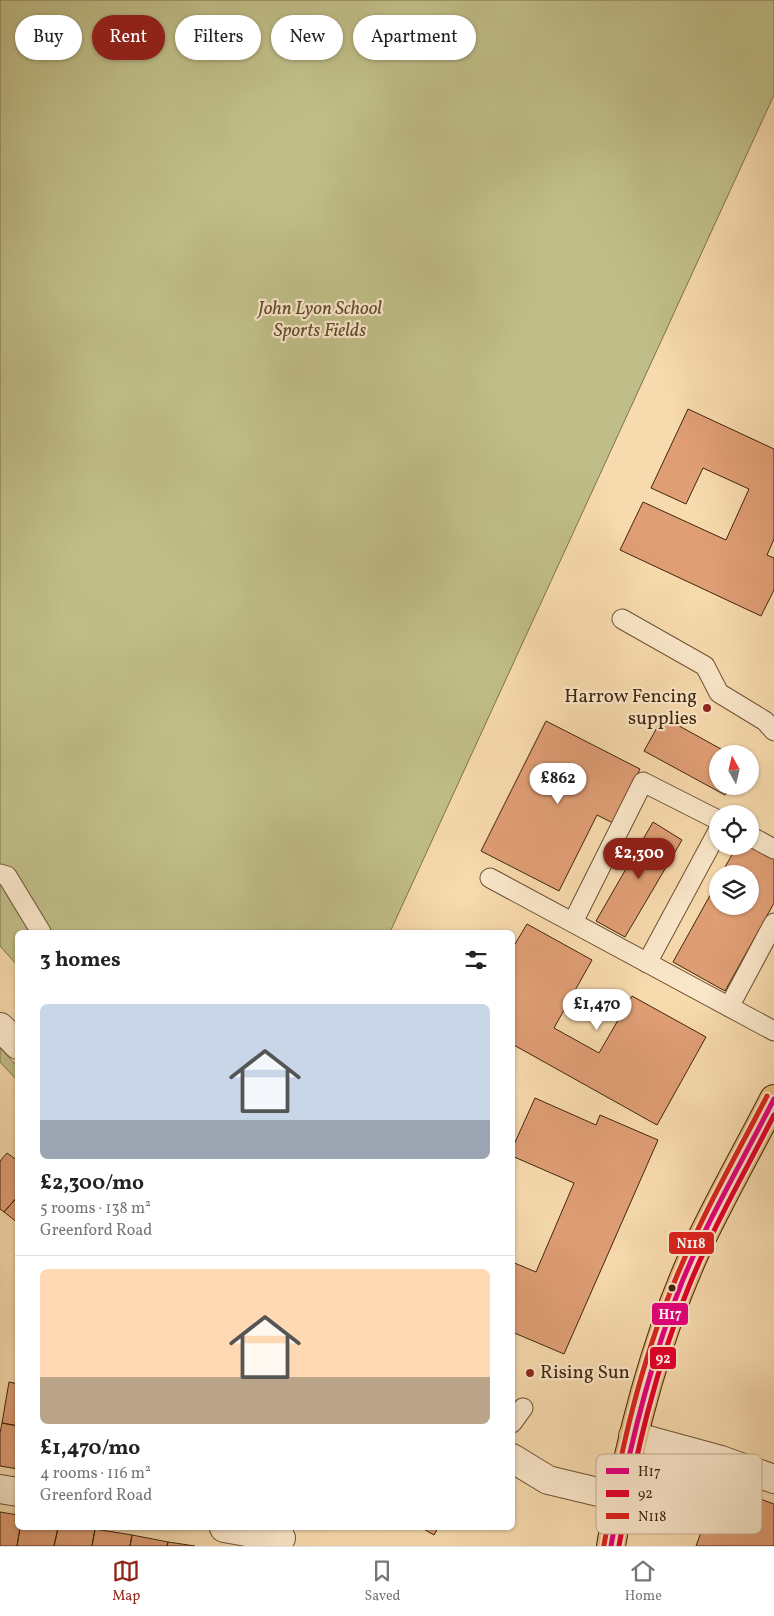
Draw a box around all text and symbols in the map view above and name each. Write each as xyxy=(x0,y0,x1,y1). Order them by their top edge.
chip: Buy xyxy=(15,15,82,60)
chip: Rent xyxy=(92,15,165,60)
chip: Filters xyxy=(175,15,261,60)
chip: New xyxy=(271,15,343,60)
chip: Apartment xyxy=(353,15,476,60)
park label: John Lyon School Sports Fields xyxy=(256,296,382,344)
place label: Harrow Fencing supplies xyxy=(564,684,697,732)
marker: Harrow Fencing supplies xyxy=(701,702,713,714)
north arrow xyxy=(709,745,759,795)
map controls xyxy=(709,745,759,915)
pin: £862 xyxy=(528,762,588,805)
text: £862 xyxy=(540,768,576,790)
button: locate xyxy=(709,805,759,855)
pin: £2,300 xyxy=(598,838,680,880)
text: £2,300 xyxy=(614,843,664,865)
button: layers xyxy=(709,865,759,915)
text: 3 homes xyxy=(40,946,121,975)
icon: filters xyxy=(462,946,490,974)
pin: £1,470 xyxy=(556,988,638,1031)
text: £1,470 xyxy=(574,994,620,1016)
icon: home xyxy=(220,1036,310,1126)
text: £2,300/mo xyxy=(40,1169,144,1198)
text: 5 rooms · 138 m² xyxy=(40,1198,151,1220)
text: Greenford Road xyxy=(40,1220,152,1242)
line badge: N118 xyxy=(668,1231,715,1255)
text: N118 xyxy=(676,1235,706,1254)
unlabelled marker xyxy=(667,1283,677,1293)
icon: home xyxy=(220,1302,310,1392)
line badge: H17 xyxy=(651,1302,689,1326)
text: H17 xyxy=(658,1306,682,1325)
line badge: 92 xyxy=(649,1346,677,1370)
text: 92 xyxy=(655,1350,671,1369)
place label: Rising Sun xyxy=(540,1360,630,1386)
marker: Rising Sun xyxy=(524,1367,536,1379)
text: £1,470/mo xyxy=(40,1434,140,1463)
legend xyxy=(596,1454,762,1534)
text: 4 rooms · 116 m² xyxy=(40,1463,151,1485)
text: H17 xyxy=(638,1463,661,1482)
text: Greenford Road xyxy=(40,1485,152,1507)
text: 92 xyxy=(638,1485,653,1504)
text: N118 xyxy=(638,1508,666,1527)
tab: Map xyxy=(112,1557,140,1606)
tab: Saved xyxy=(364,1557,401,1606)
tab: Home xyxy=(625,1557,662,1606)

